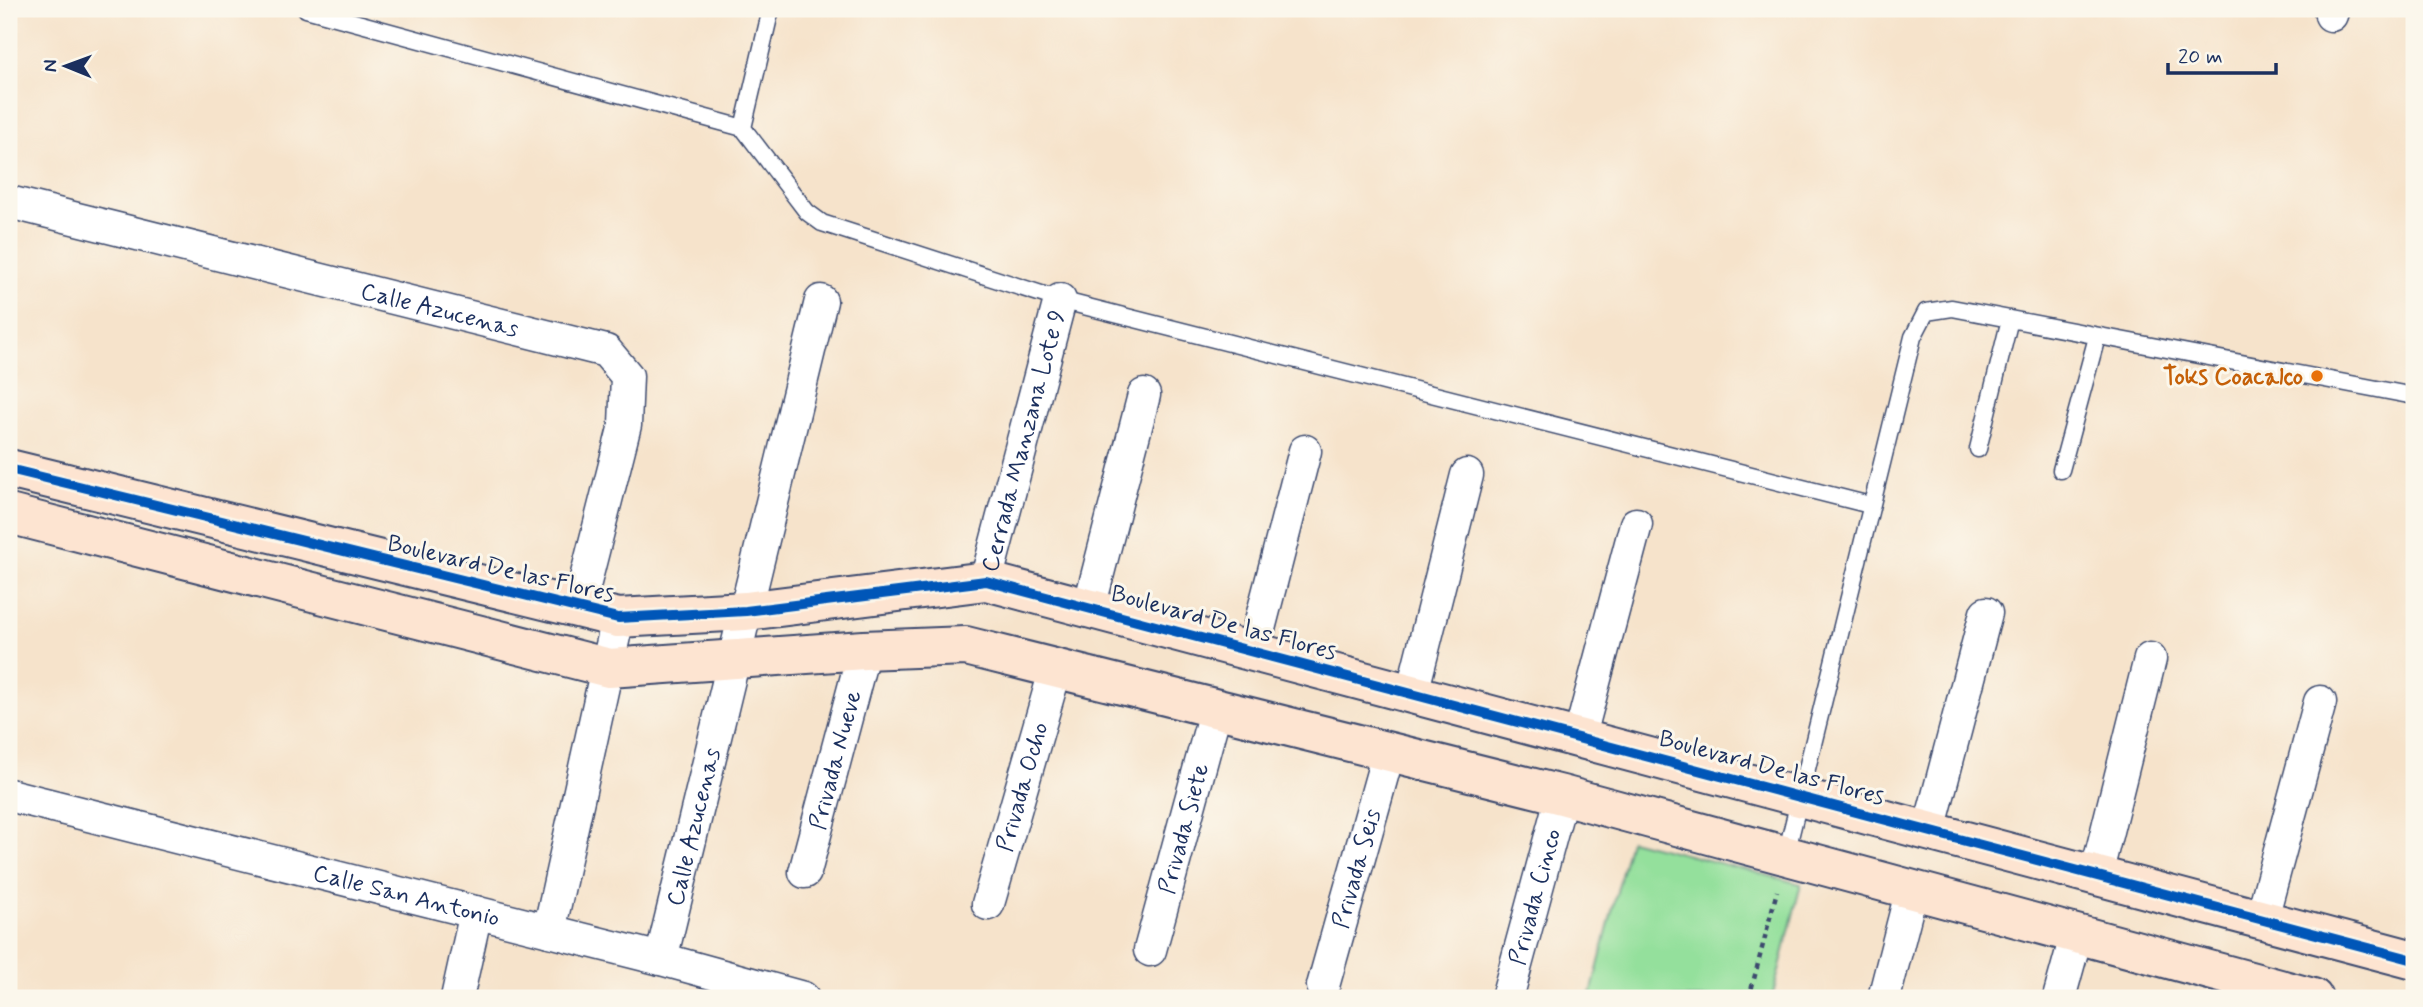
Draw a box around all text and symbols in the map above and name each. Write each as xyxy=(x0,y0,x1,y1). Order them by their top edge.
north arrow xyxy=(32,32,102,102)
scale bar xyxy=(2168,32,2276,76)
text: 20 m xyxy=(2178,43,2223,71)
text: N xyxy=(38,59,63,72)
street label: Calle Azucenas xyxy=(357,276,522,346)
street label: Cerrada Manzana Lote 9 xyxy=(975,307,1074,576)
place label: Toks Coacalco xyxy=(2163,362,2303,393)
marker: Toks Coacalco xyxy=(2309,368,2325,384)
street label: Boulevard De las Flores xyxy=(384,528,617,611)
street label: Boulevard De las Flores xyxy=(1108,578,1340,668)
street label: Privada Nueve xyxy=(803,687,870,833)
street label: Privada Ocho xyxy=(990,719,1057,856)
street label: Boulevard De las Flores xyxy=(1656,723,1888,813)
street label: Calle Azucenas xyxy=(660,745,729,909)
street label: Privada Siete xyxy=(1152,760,1217,898)
street label: Privada Seis xyxy=(1326,805,1389,932)
street label: Privada Cinco xyxy=(1503,825,1569,969)
street label: Calle San Antonio xyxy=(310,858,503,935)

